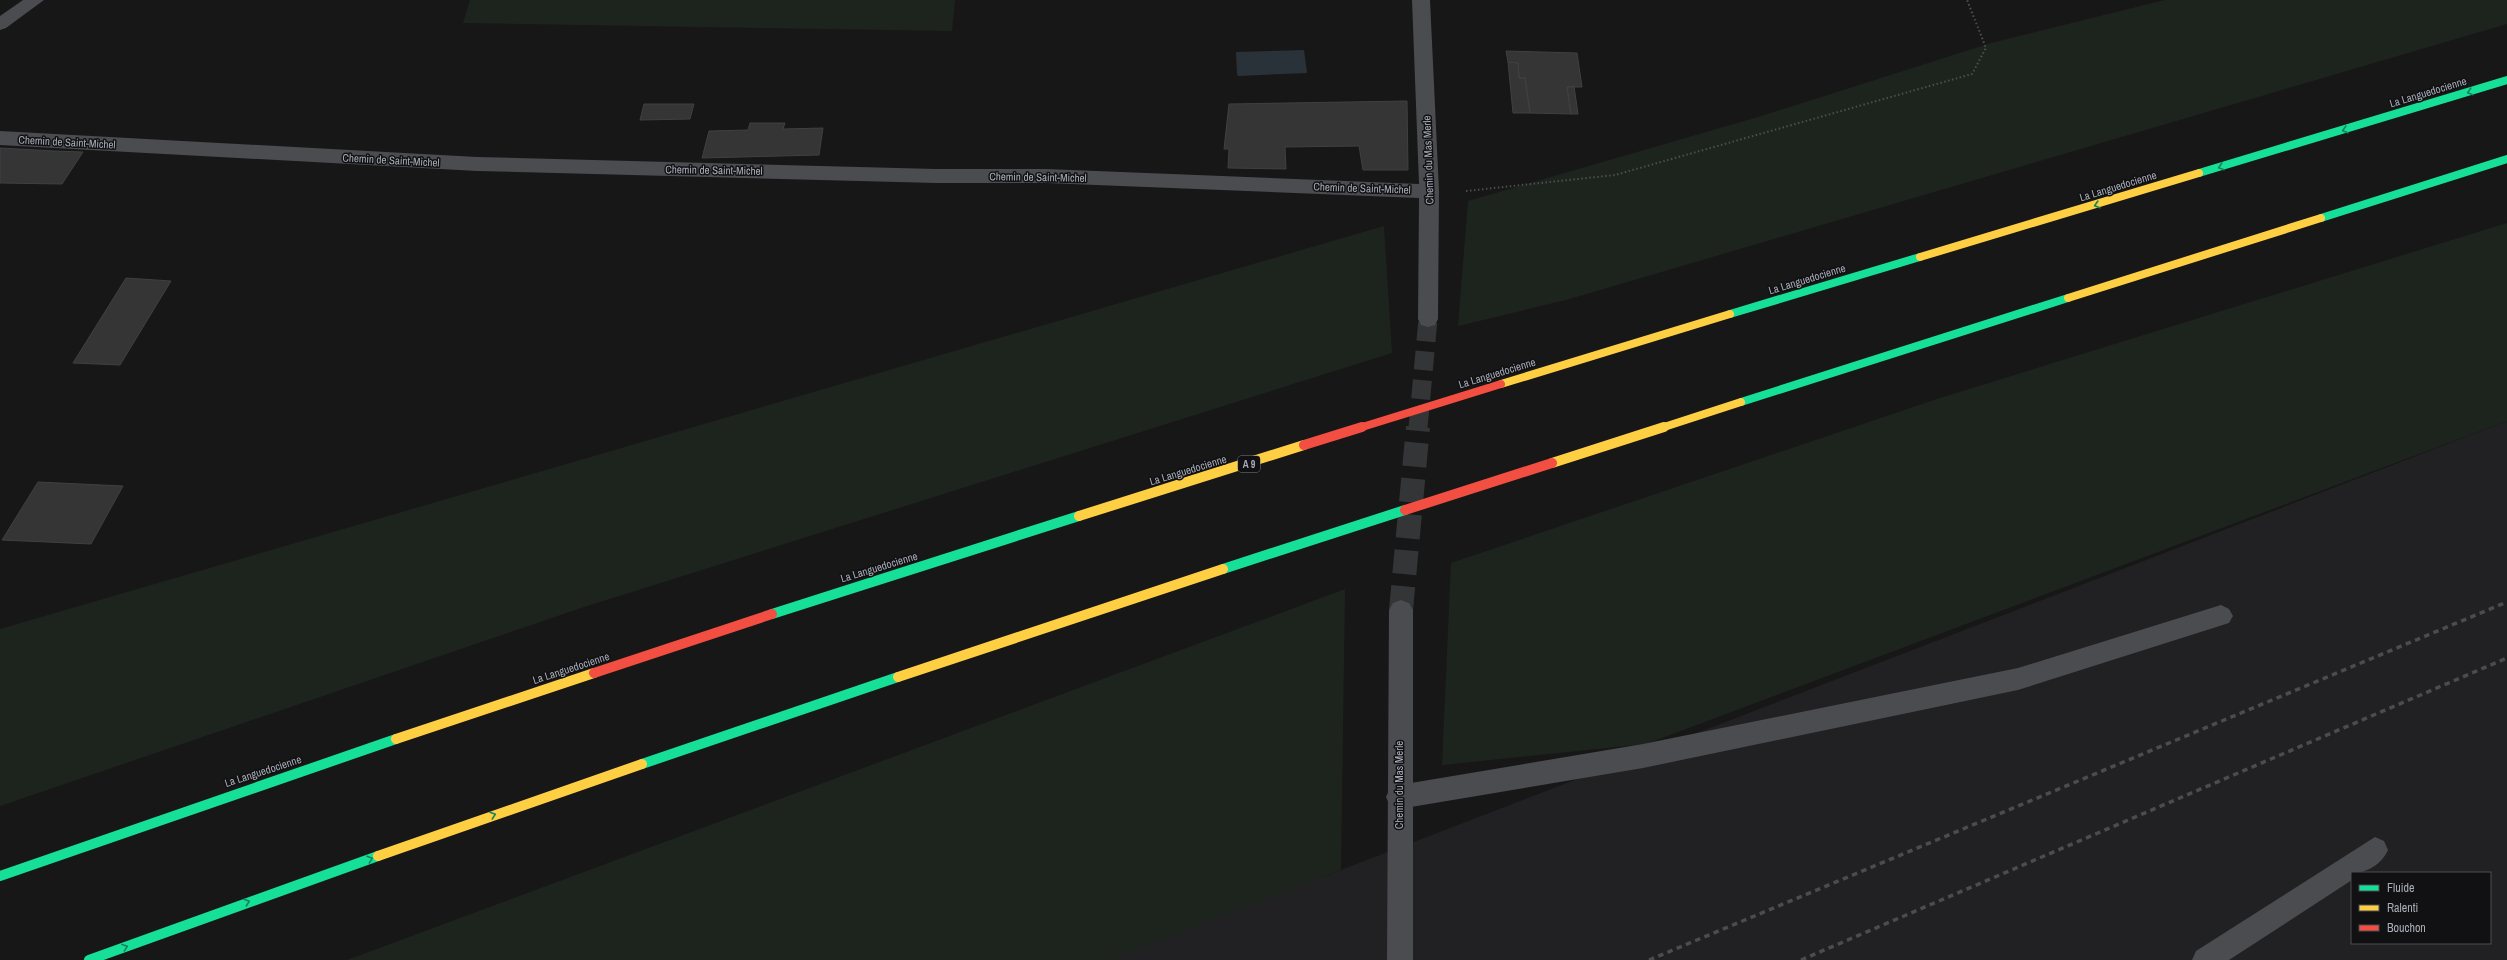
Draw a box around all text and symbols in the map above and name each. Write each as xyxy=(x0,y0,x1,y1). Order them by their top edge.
street label: La Languedocienne xyxy=(2388,74,2468,110)
one-way arrow xyxy=(2466,87,2473,96)
street label: Chemin du Mas Merle xyxy=(1419,115,1437,205)
one-way arrow xyxy=(2342,125,2349,133)
street label: Chemin de Saint-Michel xyxy=(18,132,116,152)
street label: Chemin de Saint-Michel xyxy=(342,150,440,170)
street label: Chemin de Saint-Michel xyxy=(665,162,763,178)
one-way arrow xyxy=(2218,162,2225,171)
street label: La Languedocienne xyxy=(2078,168,2158,204)
street label: Chemin de Saint-Michel xyxy=(989,169,1087,185)
street label: Chemin de Saint-Michel xyxy=(1313,179,1411,197)
one-way arrow xyxy=(2093,200,2100,209)
street label: La Languedocienne xyxy=(1767,261,1847,297)
street label: La Languedocienne xyxy=(1457,355,1537,391)
street label: La Languedocienne xyxy=(1148,452,1228,488)
road number: A 9 xyxy=(1238,456,1260,472)
street label: La Languedocienne xyxy=(839,549,919,585)
street label: La Languedocienne xyxy=(531,649,611,687)
street label: Chemin du Mas Merle xyxy=(1392,741,1406,829)
street label: La Languedocienne xyxy=(223,752,303,790)
one-way arrow xyxy=(489,812,496,820)
one-way arrow xyxy=(366,855,373,863)
legend xyxy=(2351,872,2491,944)
text: Fluide xyxy=(2387,880,2414,896)
one-way arrow xyxy=(244,898,251,907)
text: Ralenti xyxy=(2387,900,2418,916)
text: Bouchon xyxy=(2387,920,2426,936)
one-way arrow xyxy=(122,943,129,951)

